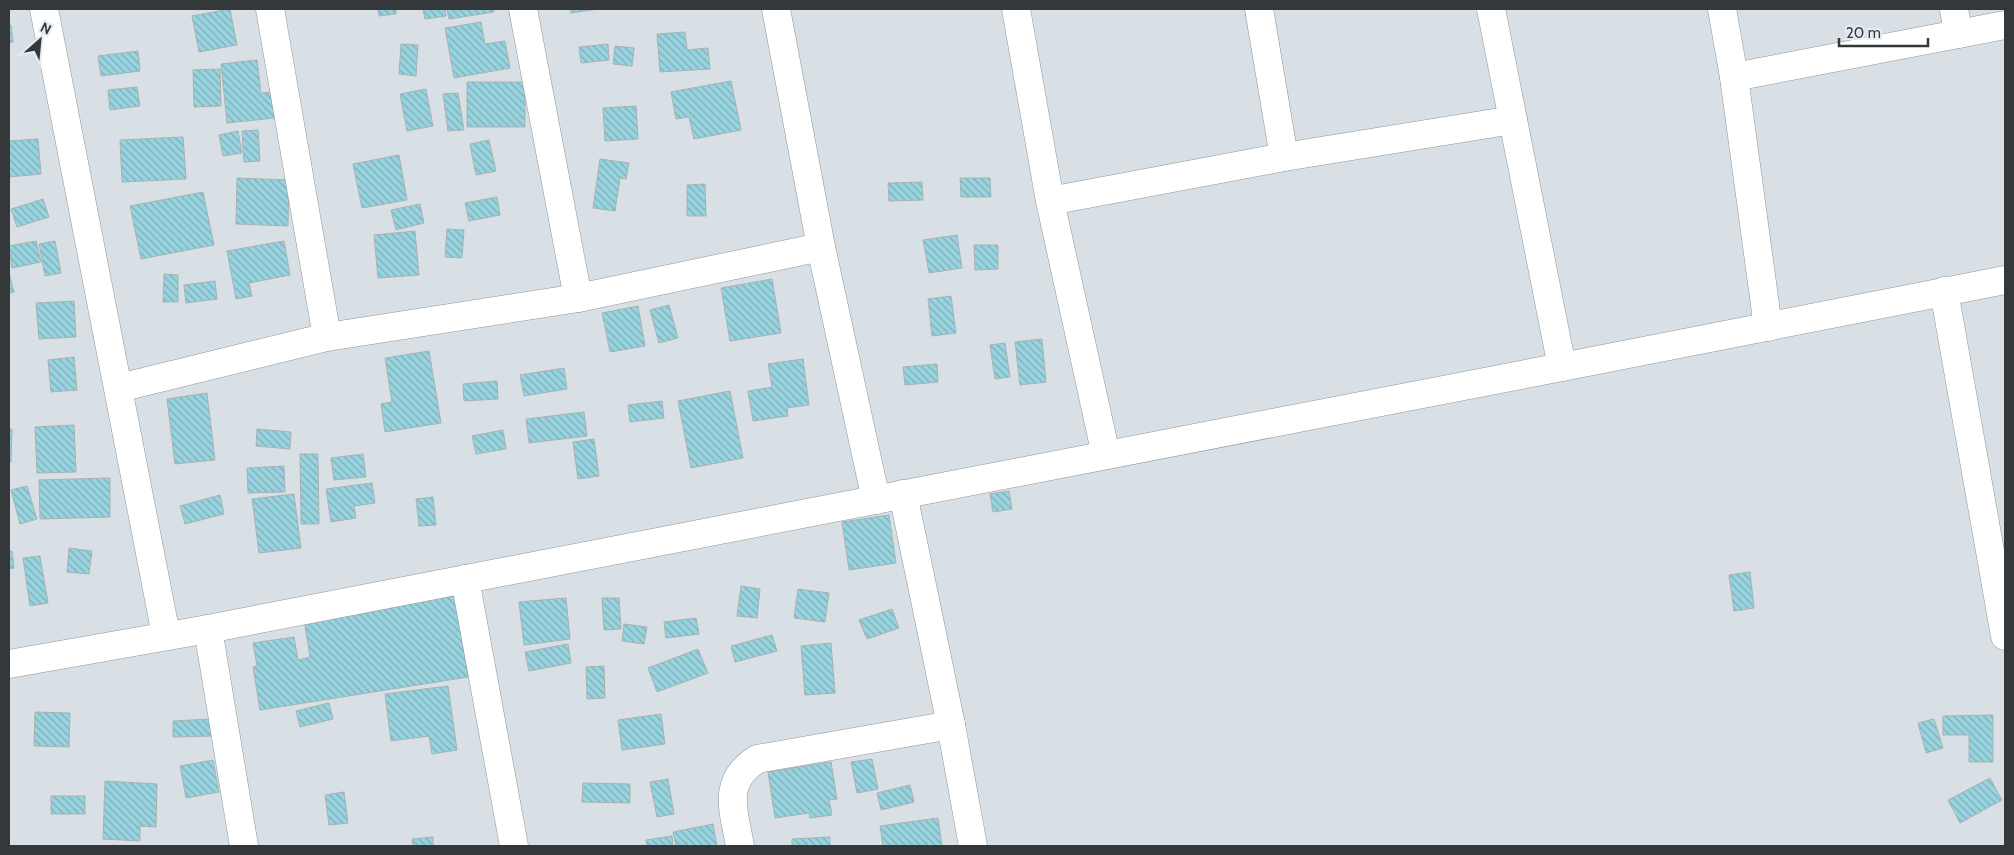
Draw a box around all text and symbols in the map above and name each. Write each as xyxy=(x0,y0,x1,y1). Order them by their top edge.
north arrow xyxy=(15,15,65,65)
scale bar xyxy=(1839,15,1928,47)
text: N xyxy=(37,18,54,39)
text: 20 m xyxy=(1846,24,1881,42)

